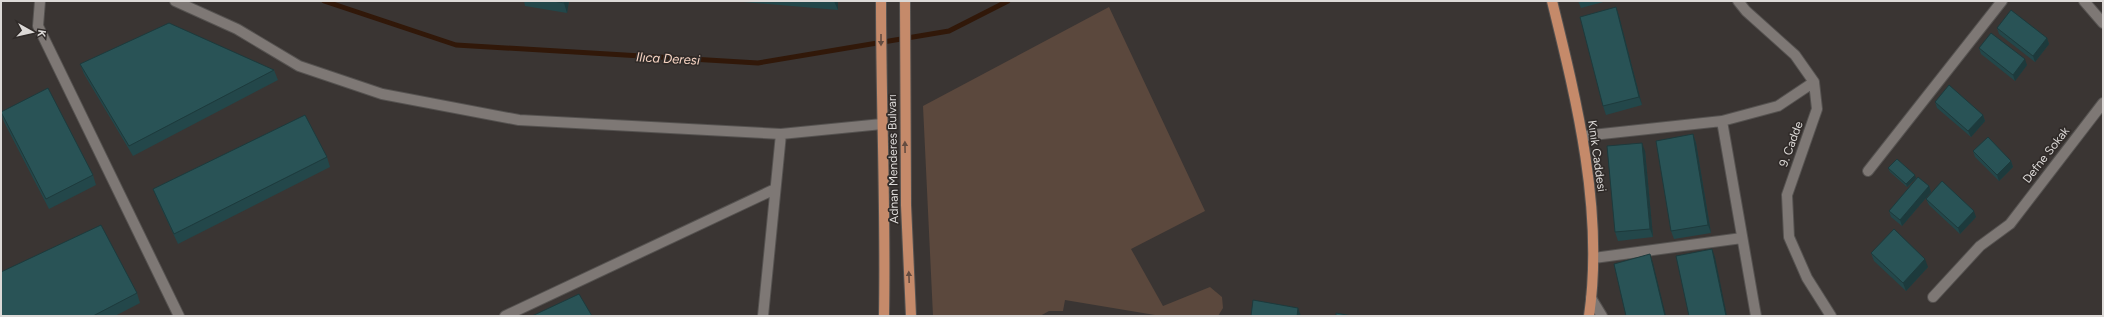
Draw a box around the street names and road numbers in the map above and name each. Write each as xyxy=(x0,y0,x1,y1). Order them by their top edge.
street label: Adnan Menderes Bulvarı xyxy=(885,94,901,224)
street label: Kınık Caddesi xyxy=(1585,119,1609,193)
street label: 9. Cadde xyxy=(1776,119,1806,169)
street label: Defne Sokak xyxy=(2020,124,2072,186)

